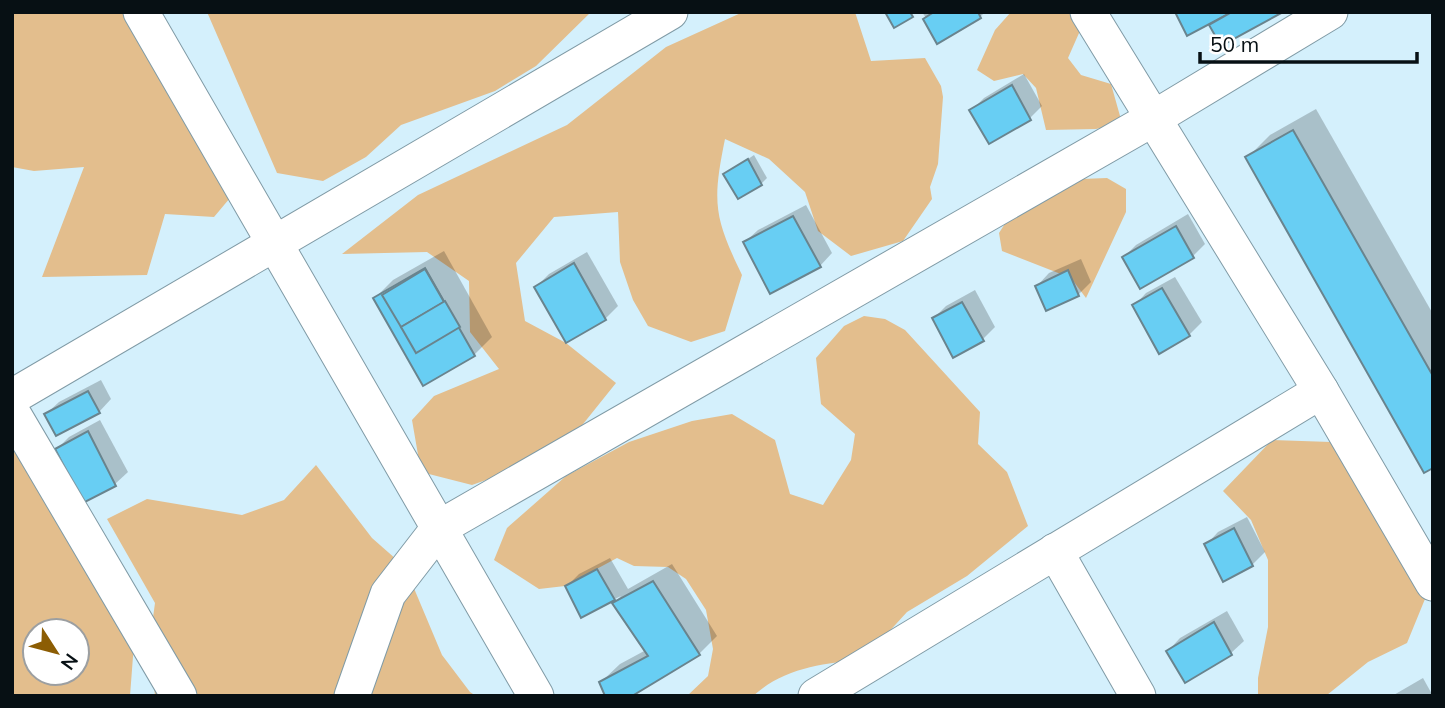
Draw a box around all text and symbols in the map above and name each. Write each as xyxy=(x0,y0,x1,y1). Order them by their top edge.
scale bar xyxy=(1200,21,1417,65)
text: 50 m xyxy=(1210,31,1259,57)
north arrow xyxy=(21,617,91,687)
text: N xyxy=(56,649,84,675)

